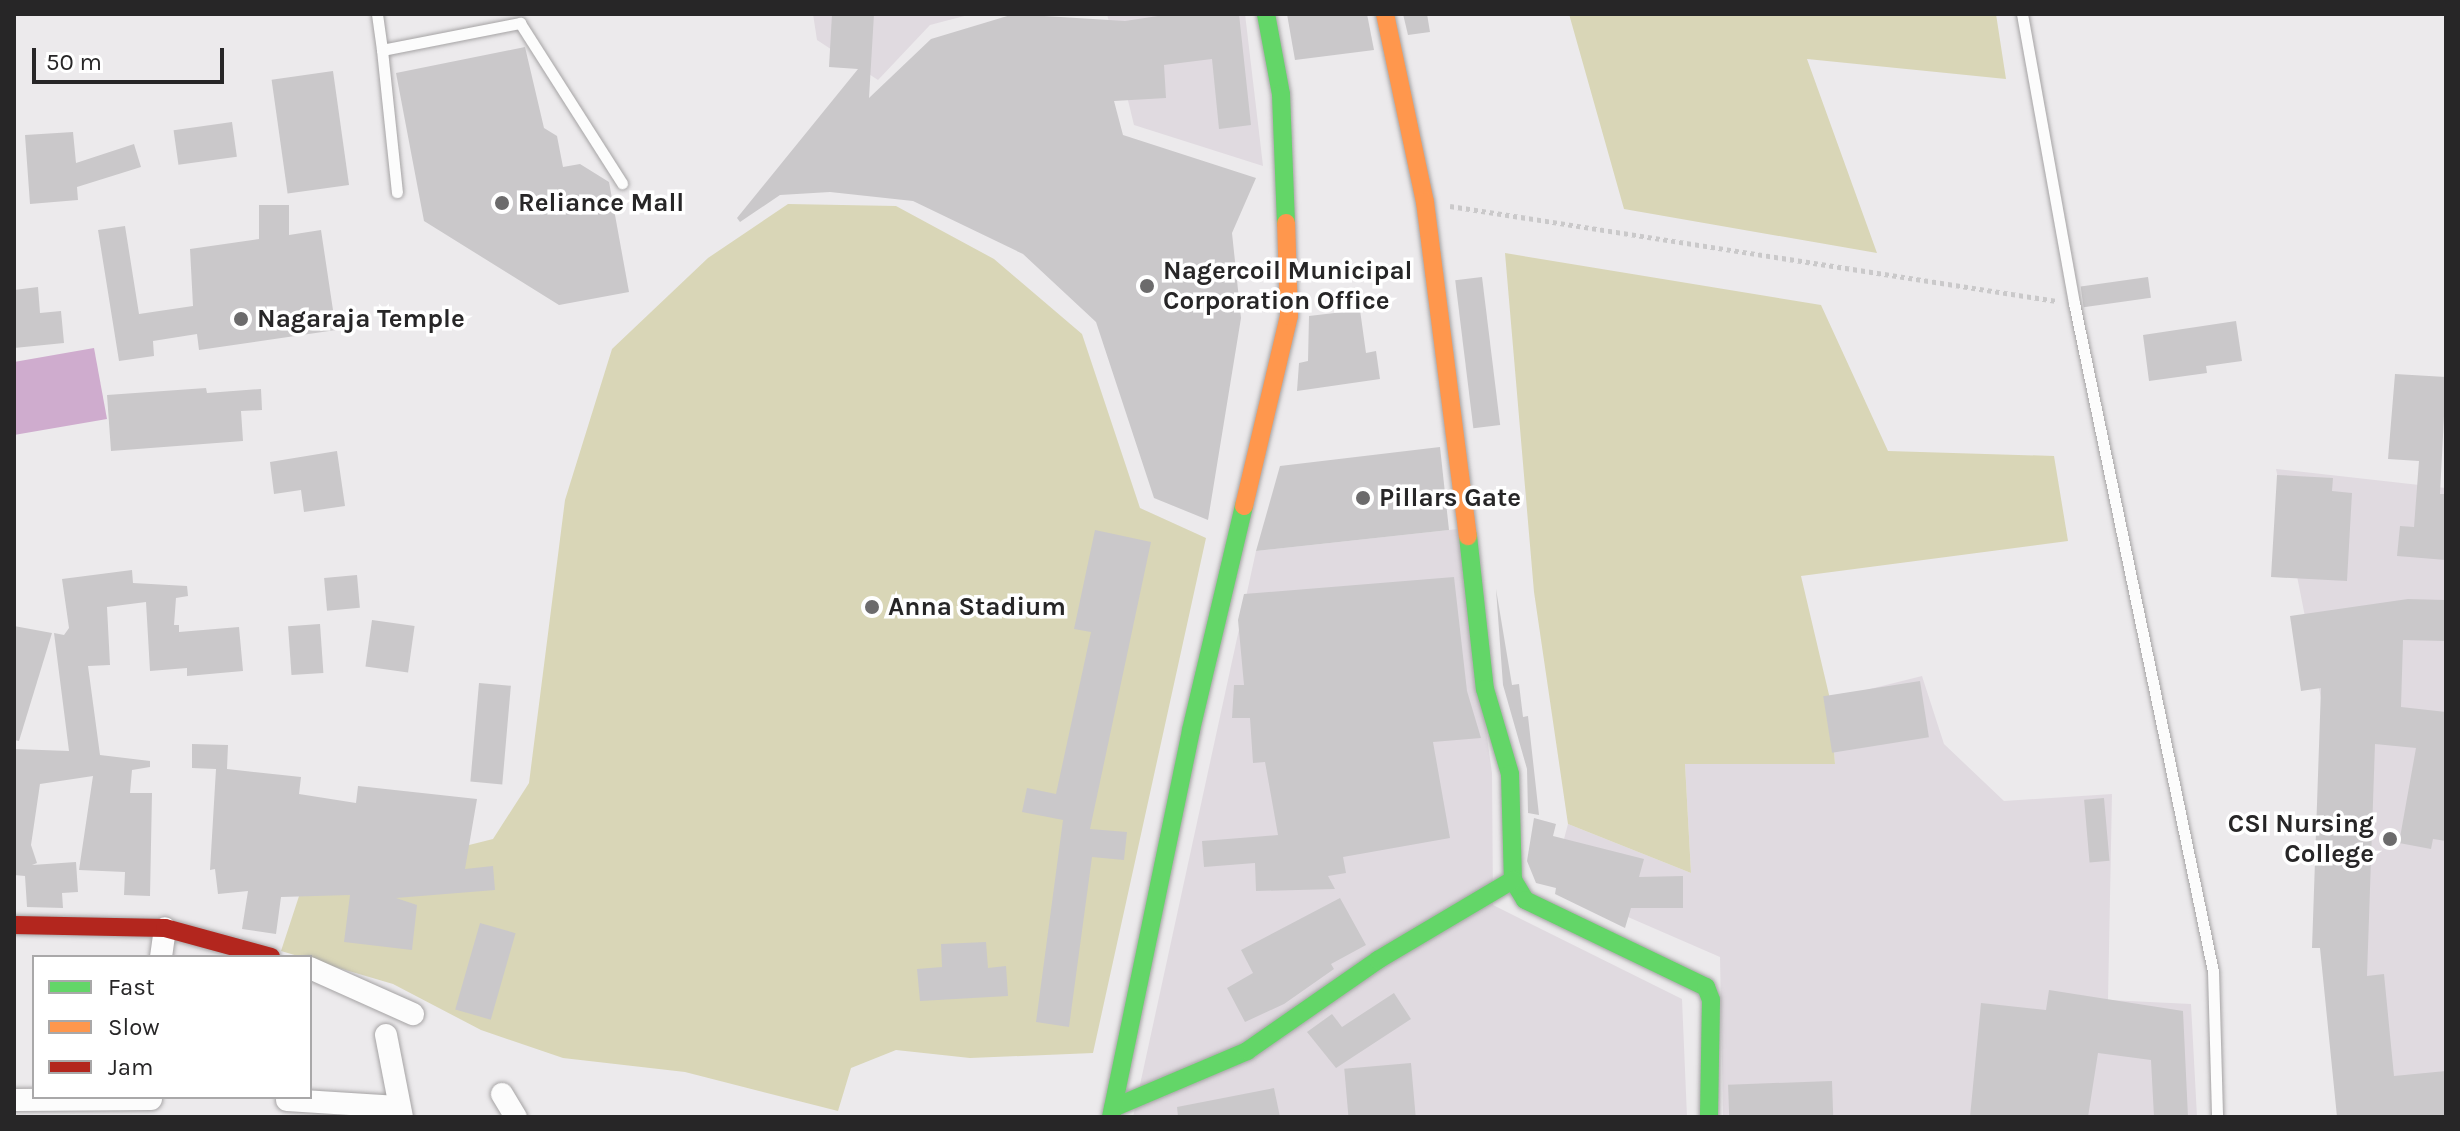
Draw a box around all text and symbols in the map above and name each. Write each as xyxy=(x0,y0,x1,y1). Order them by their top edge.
scale bar xyxy=(36,32,228,82)
text: 50 m xyxy=(46,48,102,76)
place label: Reliance Mall xyxy=(518,187,684,219)
marker: Reliance Mall xyxy=(493,194,511,212)
place label: Nagercoil Municipal Corporation Office xyxy=(1163,255,1413,316)
marker: Nagercoil Municipal Corporation Office xyxy=(1138,277,1156,295)
place label: Nagaraja Temple xyxy=(257,303,465,335)
marker: Nagaraja Temple xyxy=(232,310,250,328)
place label: Pillars Gate xyxy=(1379,482,1521,514)
marker: Pillars Gate xyxy=(1354,489,1372,507)
place label: Anna Stadium xyxy=(888,591,1066,623)
marker: Anna Stadium xyxy=(863,598,881,616)
place label: CSI Nursing College xyxy=(2228,808,2374,870)
marker: CSI Nursing College xyxy=(2381,830,2399,848)
legend xyxy=(32,955,312,1099)
text: Fast xyxy=(108,973,155,1001)
text: Slow xyxy=(108,1013,160,1041)
text: Jam xyxy=(108,1053,153,1081)

